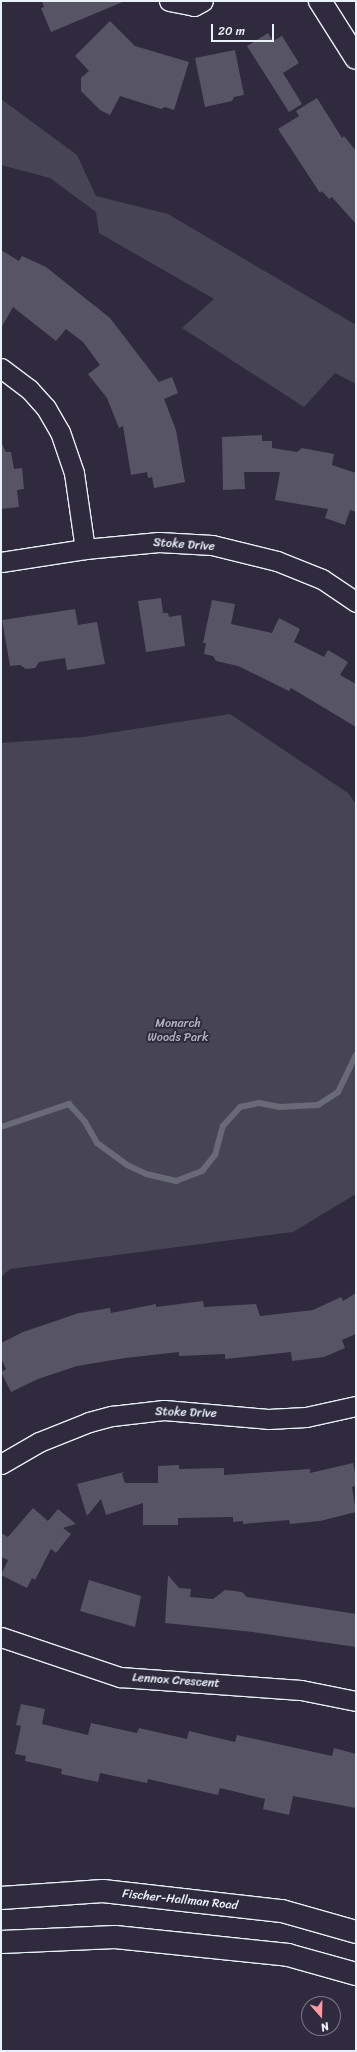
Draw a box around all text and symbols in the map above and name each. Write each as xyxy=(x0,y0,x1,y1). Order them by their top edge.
scale bar xyxy=(213,16,276,42)
text: 20 m xyxy=(218,20,245,42)
street label: Stoke Drive xyxy=(153,536,215,554)
park label: Monarch Woods Park xyxy=(147,1017,209,1045)
street label: Stoke Drive xyxy=(155,1405,217,1421)
street label: Lennox Crescent xyxy=(132,1671,220,1691)
street label: Fischer-Hallman Road xyxy=(121,1887,239,1913)
north arrow xyxy=(301,1996,341,2036)
text: N xyxy=(318,2017,332,2037)

